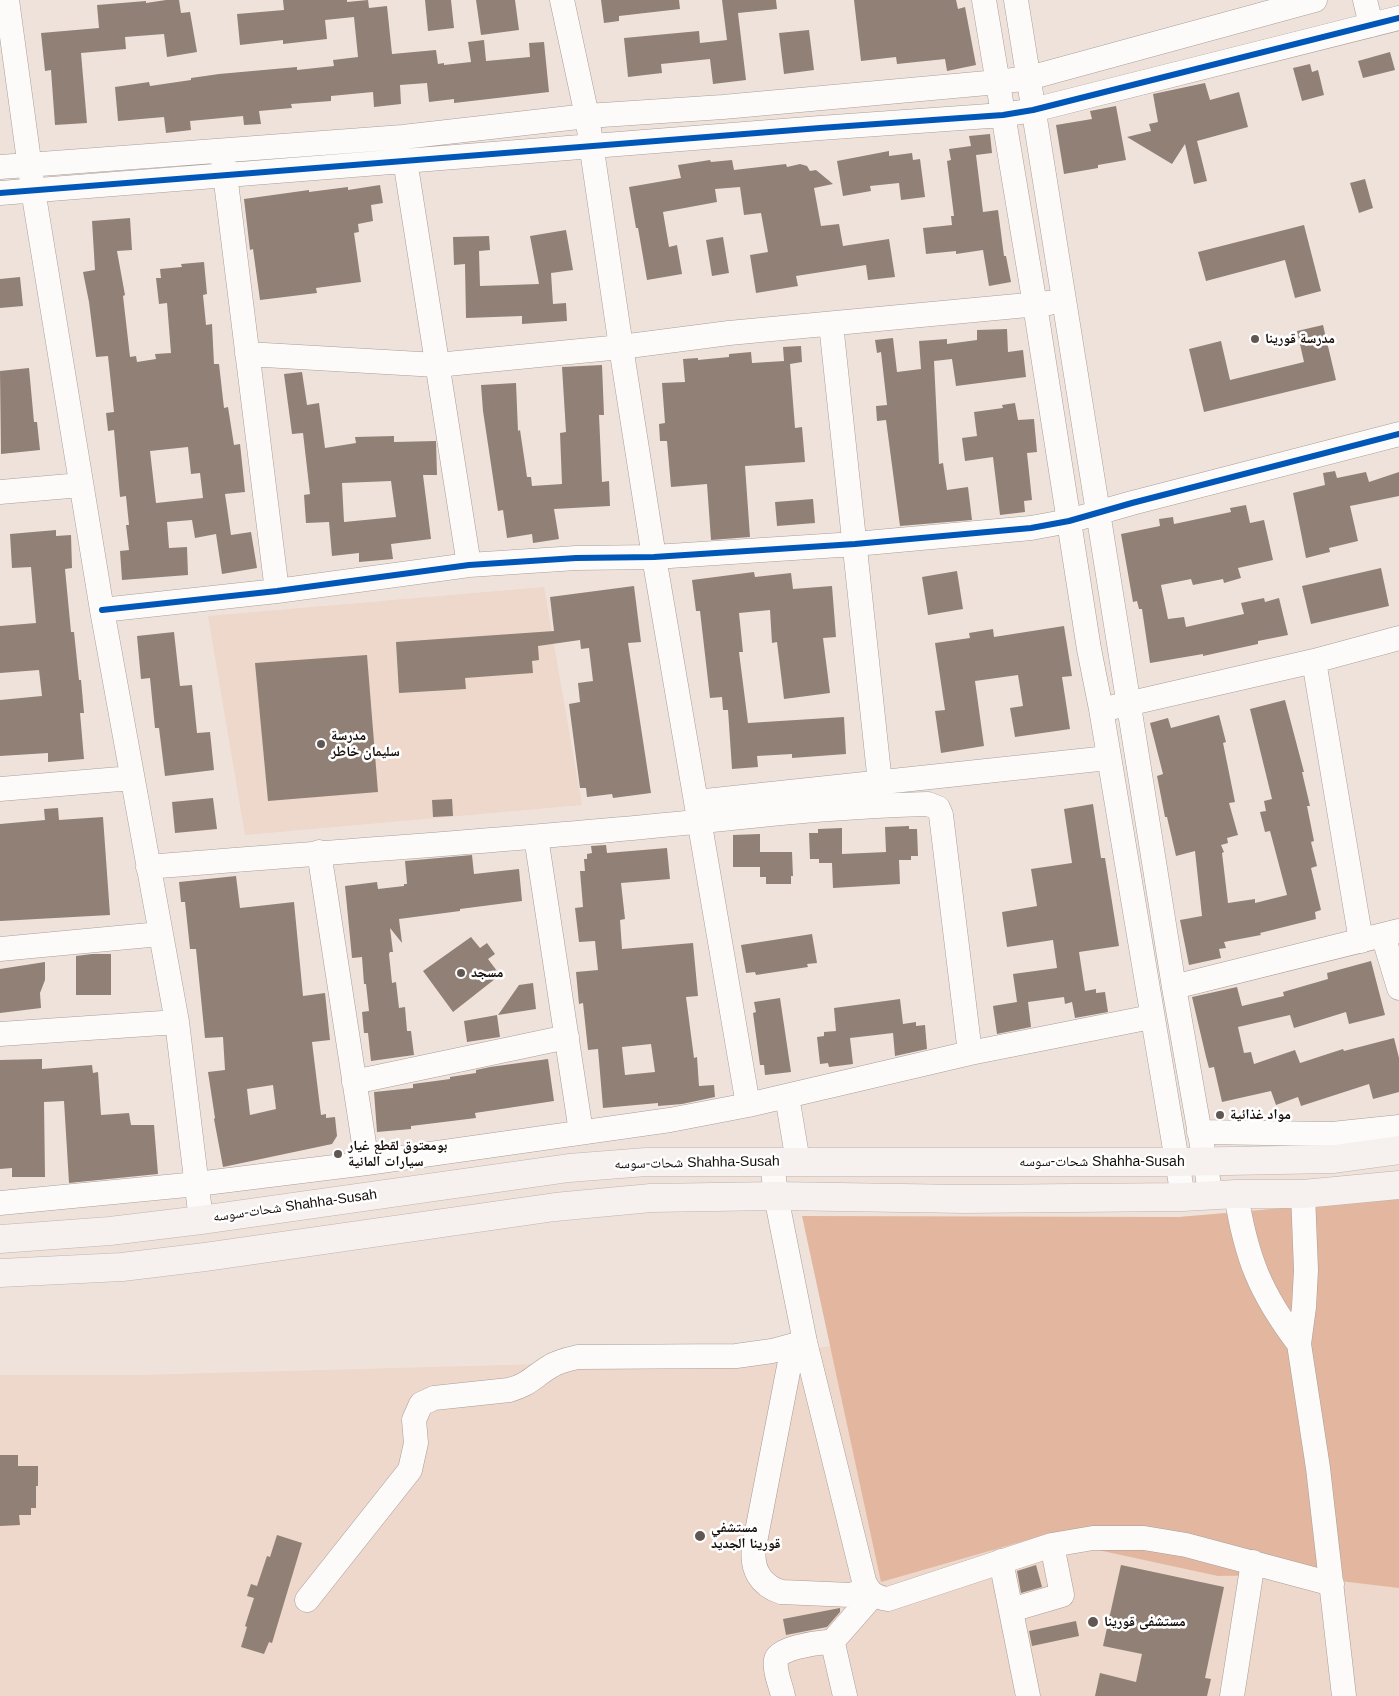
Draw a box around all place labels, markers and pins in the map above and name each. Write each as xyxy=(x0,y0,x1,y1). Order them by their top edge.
place label: مدرسة قورينا xyxy=(1265,331,1335,347)
marker: مدرسة قورينا xyxy=(1249,333,1261,345)
place label: مدرسة سليمان خاطر xyxy=(331,728,400,760)
marker: مدرسة سليمان خاطر xyxy=(315,738,327,750)
place label: مسجد xyxy=(471,965,503,981)
marker: مسجد xyxy=(455,967,467,979)
place label: مواد غذائية xyxy=(1230,1107,1291,1123)
marker: مواد غذائية xyxy=(1214,1109,1226,1121)
place label: بومعتوق لقطع غيار سيارات المانية xyxy=(348,1138,447,1170)
marker: بومعتوق لقطع غيار سيارات المانية xyxy=(332,1148,344,1160)
place label: مستشفي قورينا الجديد xyxy=(711,1520,780,1552)
marker: مستشفي قورينا الجديد xyxy=(693,1529,707,1543)
place label: مستشفى قورينا xyxy=(1104,1614,1186,1630)
marker: مستشفى قورينا xyxy=(1086,1615,1100,1629)

